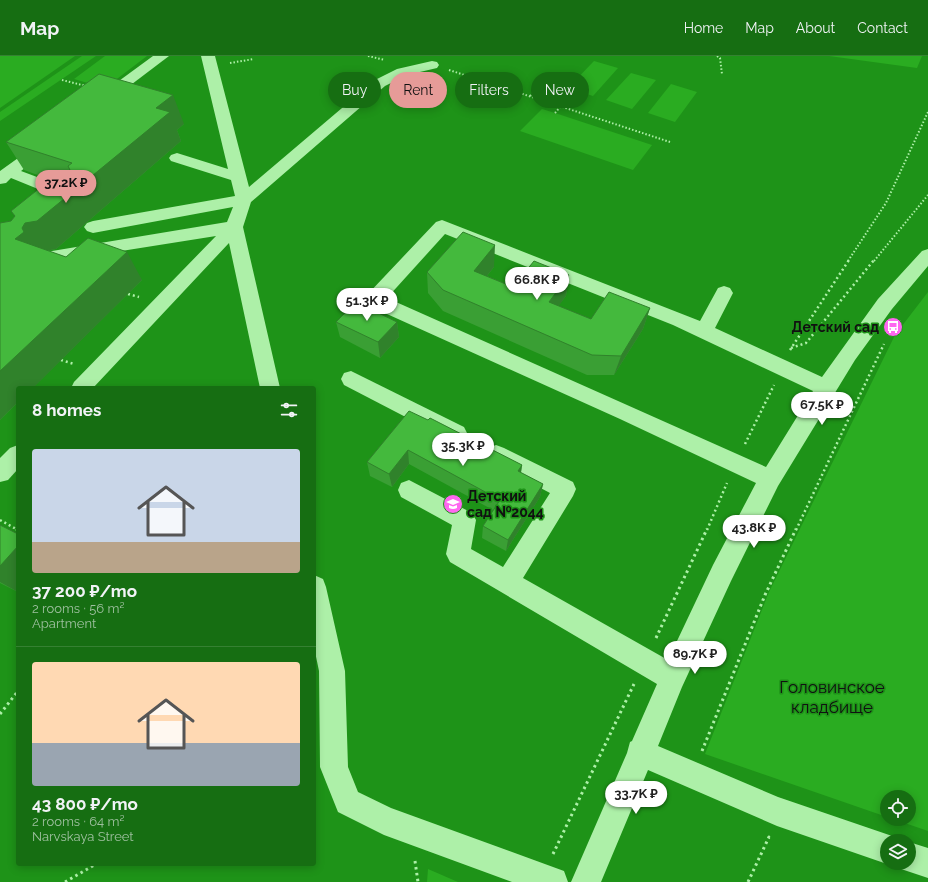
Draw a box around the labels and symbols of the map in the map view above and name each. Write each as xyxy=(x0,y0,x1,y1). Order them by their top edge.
pin: 37.2K ₽ xyxy=(29,170,103,204)
pin: 66.8K ₽ xyxy=(500,267,574,301)
pin: 51.3K ₽ xyxy=(330,288,404,322)
bus stop icon: Детский сад xyxy=(882,316,904,338)
place label: Детский сад xyxy=(791,319,879,335)
pin: 67.5K ₽ xyxy=(785,392,859,426)
pin: 35.3K ₽ xyxy=(426,433,500,467)
place label: Детский сад №2044 xyxy=(467,488,544,520)
school or university icon: Детский сад №2044 xyxy=(442,493,464,515)
pin: 43.8K ₽ xyxy=(717,515,791,549)
pin: 89.7K ₽ xyxy=(658,641,732,675)
park label: Головинское кладбище xyxy=(779,677,885,717)
pin: 33.7K ₽ xyxy=(599,781,673,815)

